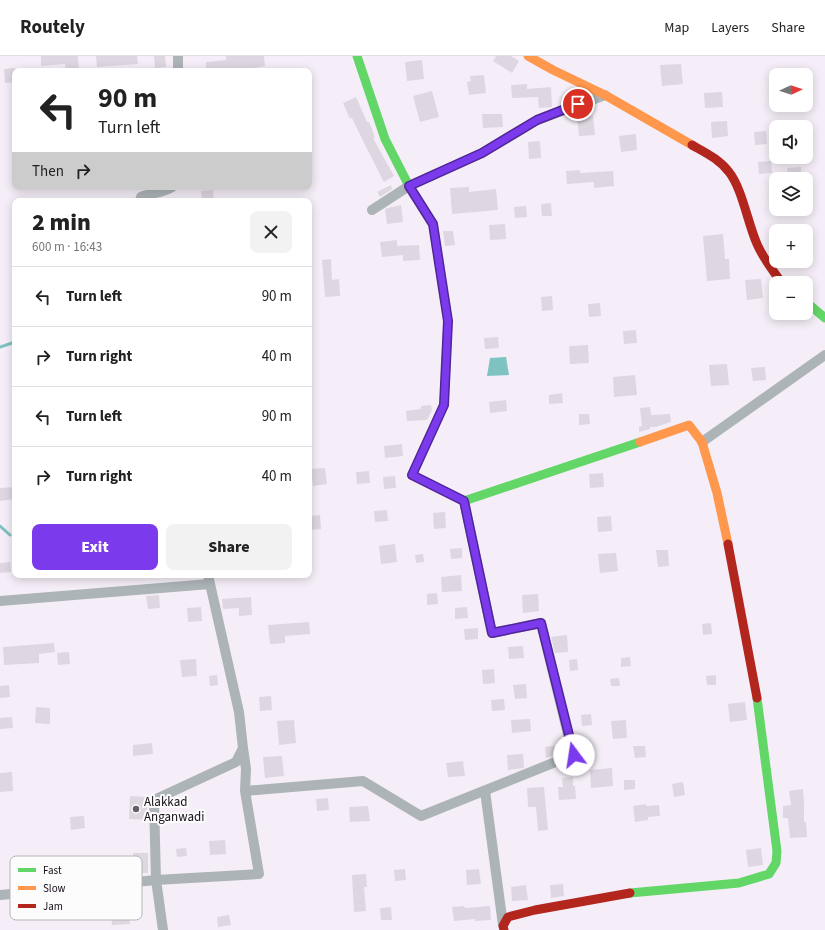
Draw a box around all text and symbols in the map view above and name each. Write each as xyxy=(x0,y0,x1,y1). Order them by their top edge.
text: Routely xyxy=(20,14,85,41)
text: Map xyxy=(664,18,689,38)
text: Layers xyxy=(711,18,749,38)
text: Share xyxy=(771,18,805,38)
north arrow xyxy=(769,68,813,112)
map controls xyxy=(769,68,813,320)
text: 90 m xyxy=(98,78,157,118)
icon: left xyxy=(32,84,84,136)
pin xyxy=(561,87,595,121)
icon: arrive xyxy=(567,93,589,115)
text: Turn left xyxy=(98,115,160,140)
button: sound xyxy=(769,120,813,164)
icon: right xyxy=(72,160,94,182)
text: Then xyxy=(32,161,64,182)
button: layers xyxy=(769,172,813,216)
text: 2 min xyxy=(32,205,91,240)
button: close xyxy=(250,211,292,253)
button: + xyxy=(769,224,813,268)
text: 600 m · 16:43 xyxy=(32,238,102,256)
button: − xyxy=(769,276,813,320)
icon: left xyxy=(32,286,54,308)
text: Turn left xyxy=(66,286,122,307)
text: 90 m xyxy=(262,286,292,307)
icon: right xyxy=(32,346,54,368)
text: Turn right xyxy=(66,346,132,367)
text: 40 m xyxy=(262,346,292,367)
icon: left xyxy=(32,406,54,428)
text: Turn left xyxy=(66,406,122,427)
text: 90 m xyxy=(262,406,292,427)
icon: right xyxy=(32,466,54,488)
text: Turn right xyxy=(66,466,132,487)
text: 40 m xyxy=(262,466,292,487)
button: Exit xyxy=(32,524,158,570)
button: Share xyxy=(166,524,292,570)
position arrow xyxy=(553,734,595,776)
place label: Alakkad Anganwadi xyxy=(144,793,204,826)
marker: Alakkad Anganwadi xyxy=(131,804,141,814)
legend xyxy=(10,856,142,920)
text: Fast xyxy=(43,863,62,878)
text: Slow xyxy=(43,881,66,896)
text: Jam xyxy=(43,899,63,914)

